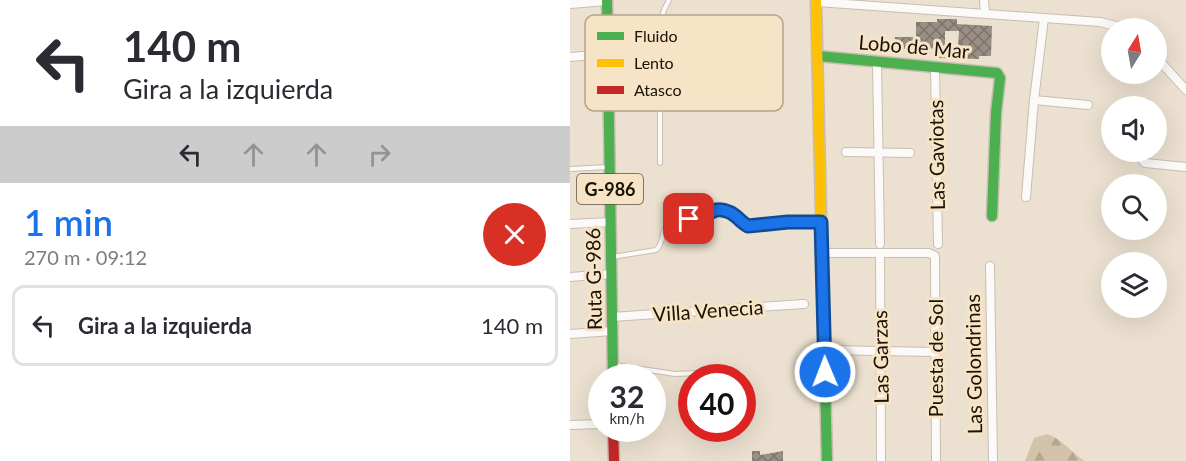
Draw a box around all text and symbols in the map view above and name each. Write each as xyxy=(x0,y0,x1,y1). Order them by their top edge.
legend xyxy=(585,15,783,111)
north arrow xyxy=(1101,18,1167,84)
map controls xyxy=(1101,18,1167,318)
text: 140 m xyxy=(123,21,241,71)
icon: left xyxy=(24,24,102,102)
text: Fluido xyxy=(634,26,677,45)
street label: Lobo de Mar xyxy=(858,29,971,63)
text: Lento xyxy=(634,53,674,72)
text: Gira a la izquierda xyxy=(123,72,333,105)
text: Atasco xyxy=(634,80,682,99)
button: sound xyxy=(1101,96,1167,162)
street label: Las Gaviotas xyxy=(923,100,949,210)
icon: left xyxy=(174,138,207,171)
icon: ahead xyxy=(237,138,270,171)
icon: ahead xyxy=(300,138,333,171)
icon: right xyxy=(363,138,396,171)
road number: G-986 xyxy=(577,174,643,204)
button: search xyxy=(1101,174,1167,240)
pin xyxy=(663,193,714,244)
text: 1 min xyxy=(24,200,113,244)
icon: arrive xyxy=(672,202,705,235)
button: close xyxy=(483,203,546,266)
street label: Ruta G-986 xyxy=(580,228,606,330)
text: 270 m · 09:12 xyxy=(24,245,147,269)
button: layers xyxy=(1101,252,1167,318)
street label: Villa Venecia xyxy=(652,294,764,326)
street label: Las Golondrinas xyxy=(960,294,986,434)
street label: Puesta de Sol xyxy=(923,299,947,417)
icon: left xyxy=(27,309,60,342)
street label: Las Garzas xyxy=(867,310,893,404)
text: Gira a la izquierda xyxy=(78,312,252,339)
text: 140 m xyxy=(481,312,543,339)
position arrow xyxy=(793,340,857,404)
speed limit sign: 40 xyxy=(678,364,756,442)
text: 32 xyxy=(610,378,644,414)
text: km/h xyxy=(609,409,645,427)

